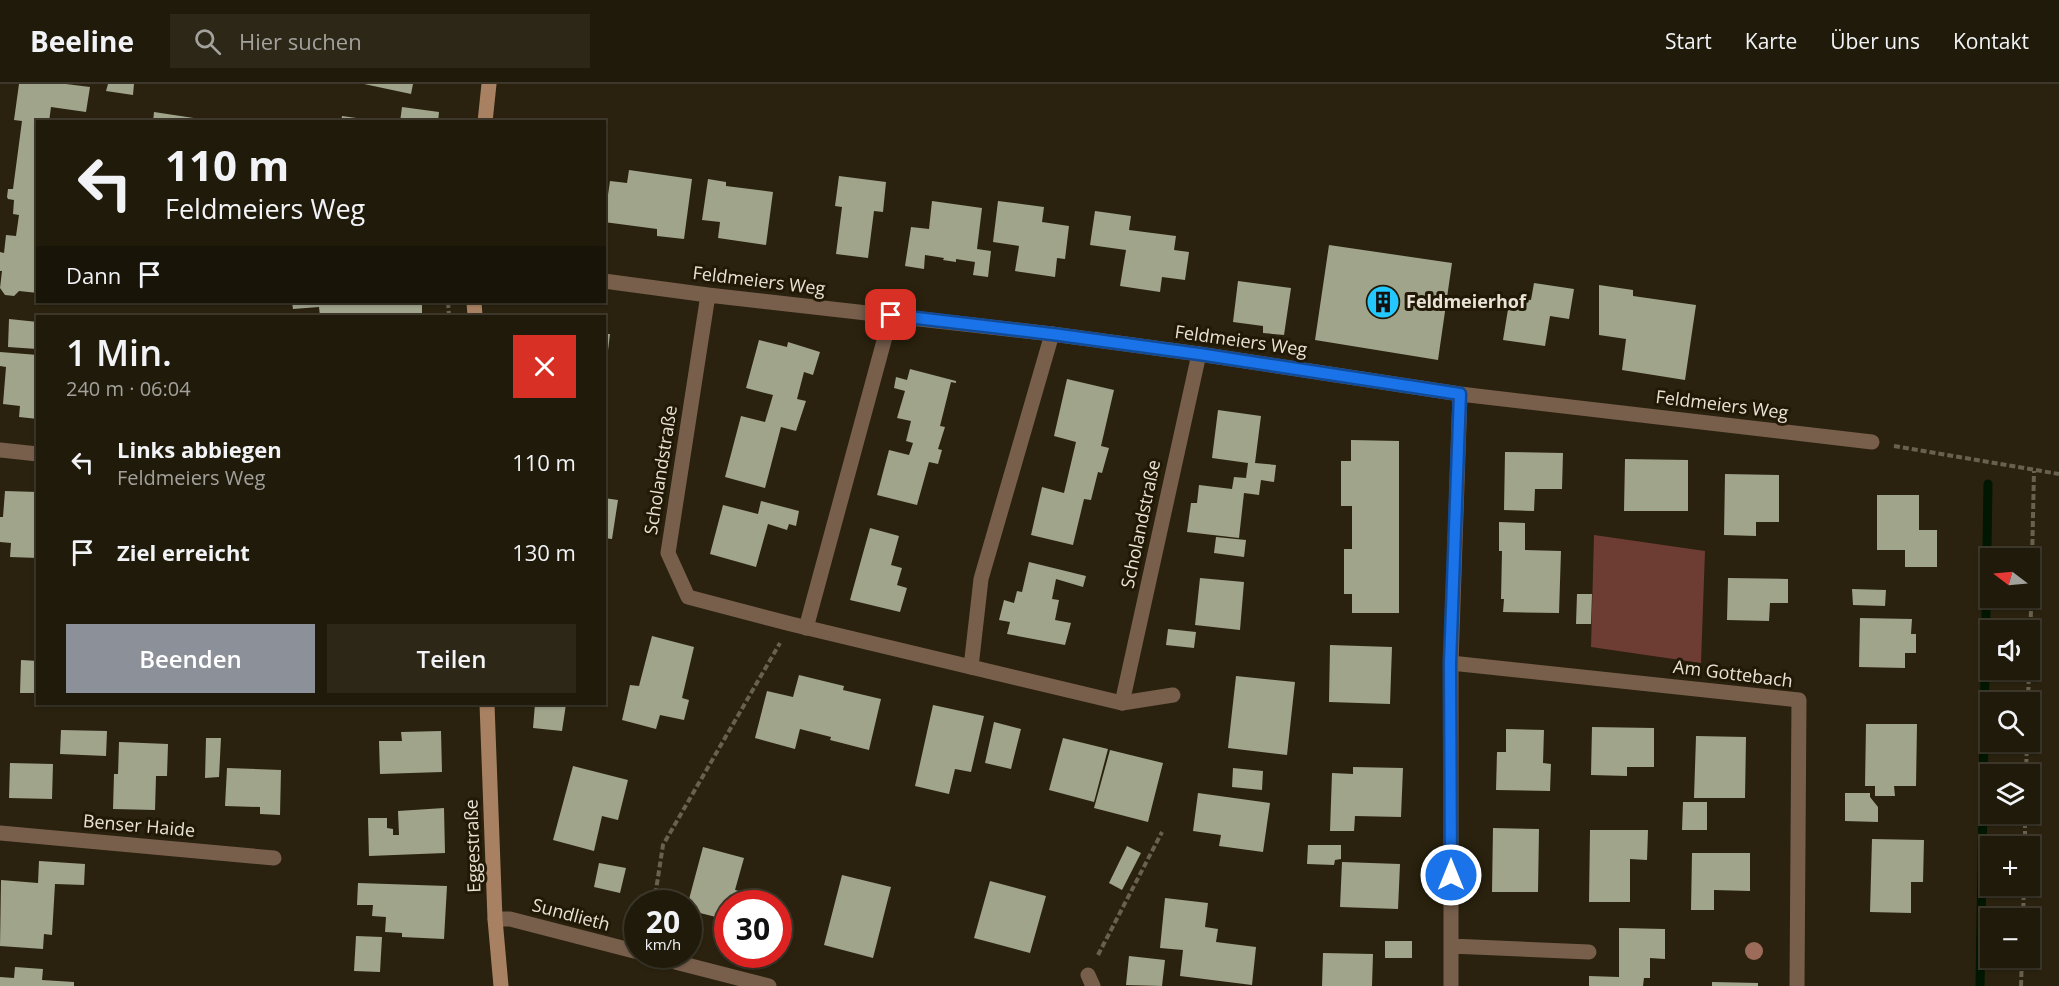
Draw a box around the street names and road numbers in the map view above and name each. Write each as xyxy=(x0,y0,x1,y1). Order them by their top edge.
street label: Feldmeiers Weg xyxy=(691,260,827,300)
street label: Feldmeiers Weg xyxy=(1173,319,1309,361)
street label: Feldmeiers Weg xyxy=(1654,384,1790,424)
street label: Scholandstraße xyxy=(638,403,682,536)
street label: Scholandstraße xyxy=(1115,457,1165,590)
street label: Am Gottebach xyxy=(1672,654,1794,692)
street label: Eggestraße xyxy=(458,799,486,893)
street label: Benser Haide xyxy=(82,808,196,842)
street label: Sundlieth xyxy=(530,892,613,936)

